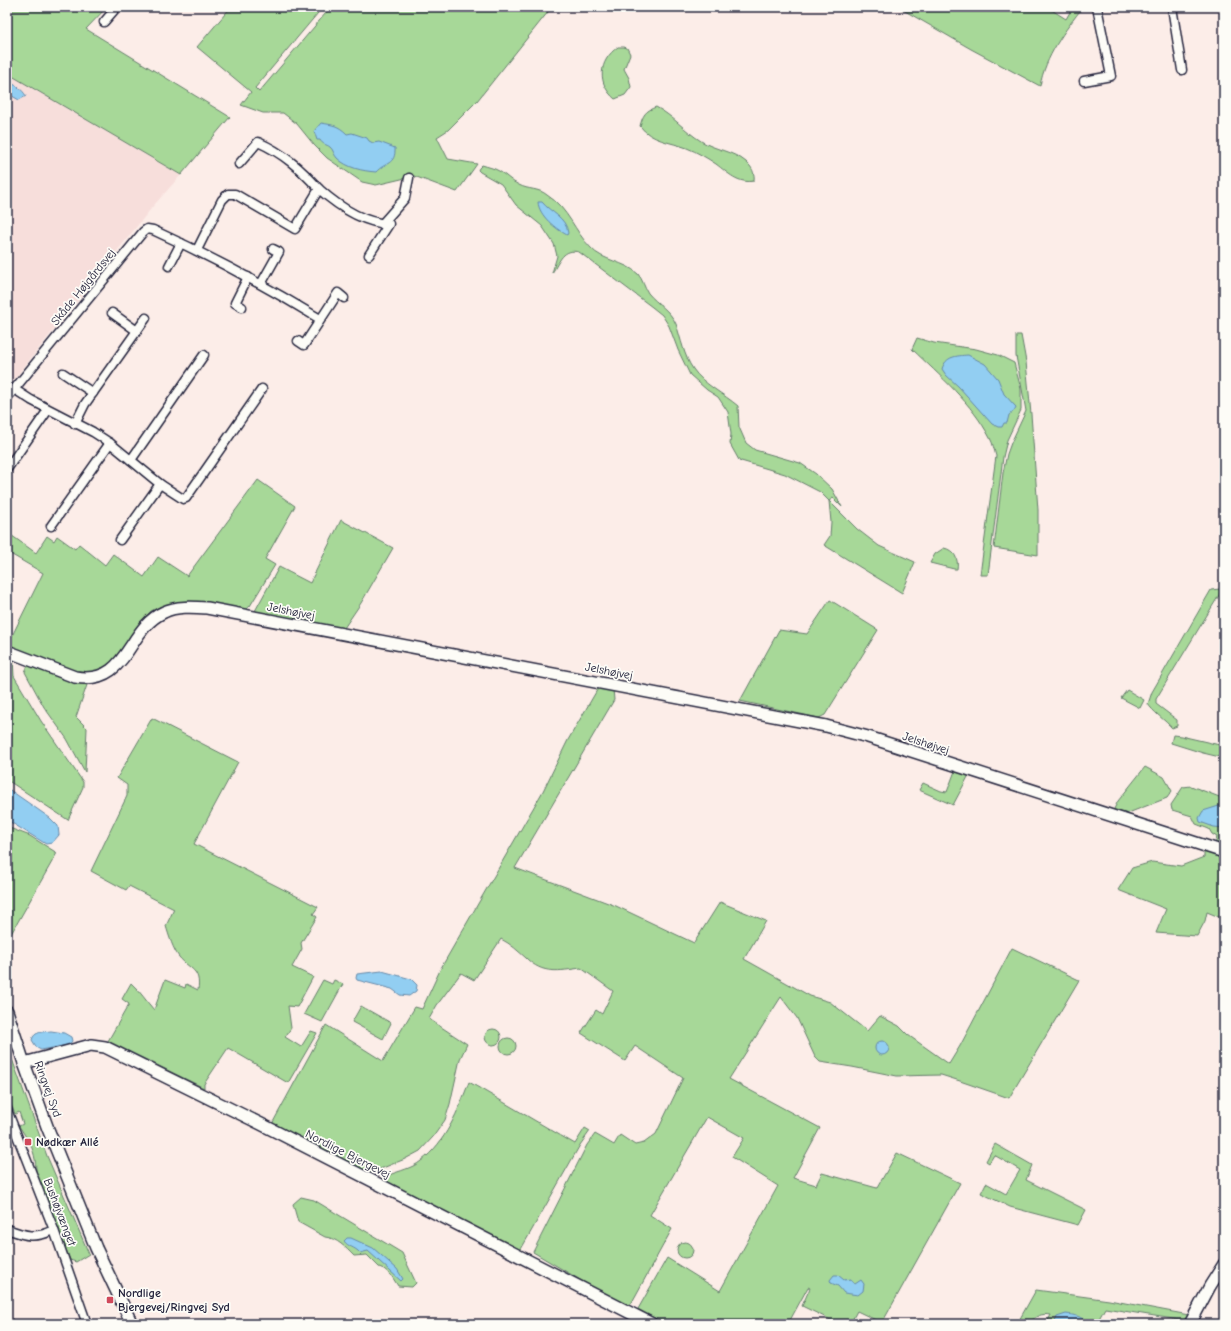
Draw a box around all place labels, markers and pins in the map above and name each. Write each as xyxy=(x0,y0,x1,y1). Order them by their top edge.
place label: Nødkær Allé xyxy=(36,1135,99,1149)
marker: Nødkær Allé xyxy=(23,1137,33,1147)
place label: Nordlige Bjergevej/Ringvej Syd xyxy=(118,1286,230,1314)
marker: Nordlige Bjergevej/Ringvej Syd xyxy=(105,1295,115,1305)

